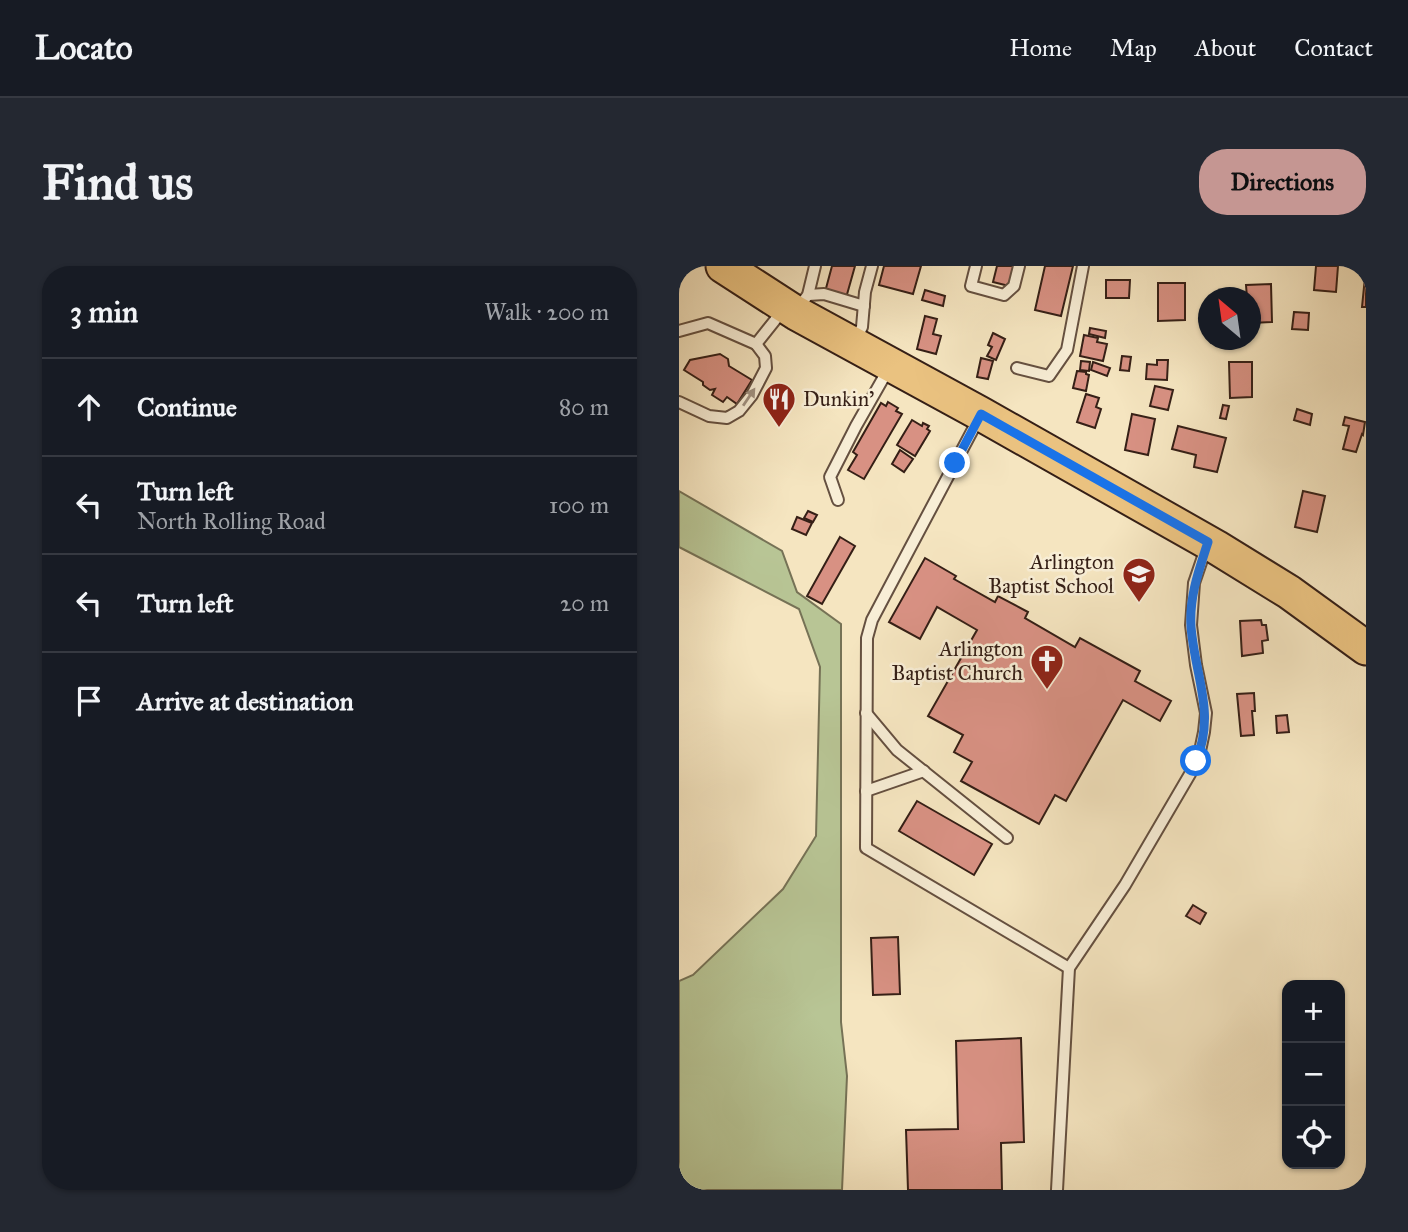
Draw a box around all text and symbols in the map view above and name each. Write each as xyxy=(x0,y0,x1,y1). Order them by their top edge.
text: Locato xyxy=(35,28,133,68)
text: Home xyxy=(1009,33,1072,63)
text: Map xyxy=(1110,33,1157,63)
text: About xyxy=(1195,33,1256,63)
text: Contact xyxy=(1294,33,1373,63)
button: Directions xyxy=(1199,149,1366,215)
text: Find us xyxy=(42,153,193,212)
north arrow xyxy=(1198,287,1261,350)
text: 3 min xyxy=(70,294,138,330)
text: Walk · 200 m xyxy=(484,298,609,326)
restaurant icon: Dunkin' xyxy=(760,380,798,429)
place label: Dunkin' xyxy=(803,386,874,412)
icon: ahead xyxy=(70,388,108,426)
one-way arrow xyxy=(742,388,756,406)
text: Continue xyxy=(137,391,237,423)
text: 80 m xyxy=(559,393,609,421)
route end xyxy=(939,447,970,478)
text: Turn left xyxy=(137,475,233,507)
icon: left xyxy=(70,486,108,524)
text: 100 m xyxy=(549,491,609,519)
text: North Rolling Road xyxy=(137,507,326,535)
place label: Arlington Baptist School xyxy=(988,549,1114,599)
school or university icon: Arlington Baptist School xyxy=(1120,555,1158,604)
icon: left xyxy=(70,584,108,622)
text: Turn left xyxy=(137,587,233,619)
text: 20 m xyxy=(560,589,609,617)
place label: Arlington Baptist Church xyxy=(892,636,1023,686)
church icon: Arlington Baptist Church xyxy=(1028,642,1066,691)
icon: arrive xyxy=(70,682,108,720)
text: Arrive at destination xyxy=(137,685,354,717)
route start xyxy=(1180,745,1211,776)
map controls xyxy=(1282,980,1345,1169)
button: + xyxy=(1282,980,1345,1043)
button: − xyxy=(1282,1043,1345,1106)
button: locate xyxy=(1282,1106,1345,1169)

